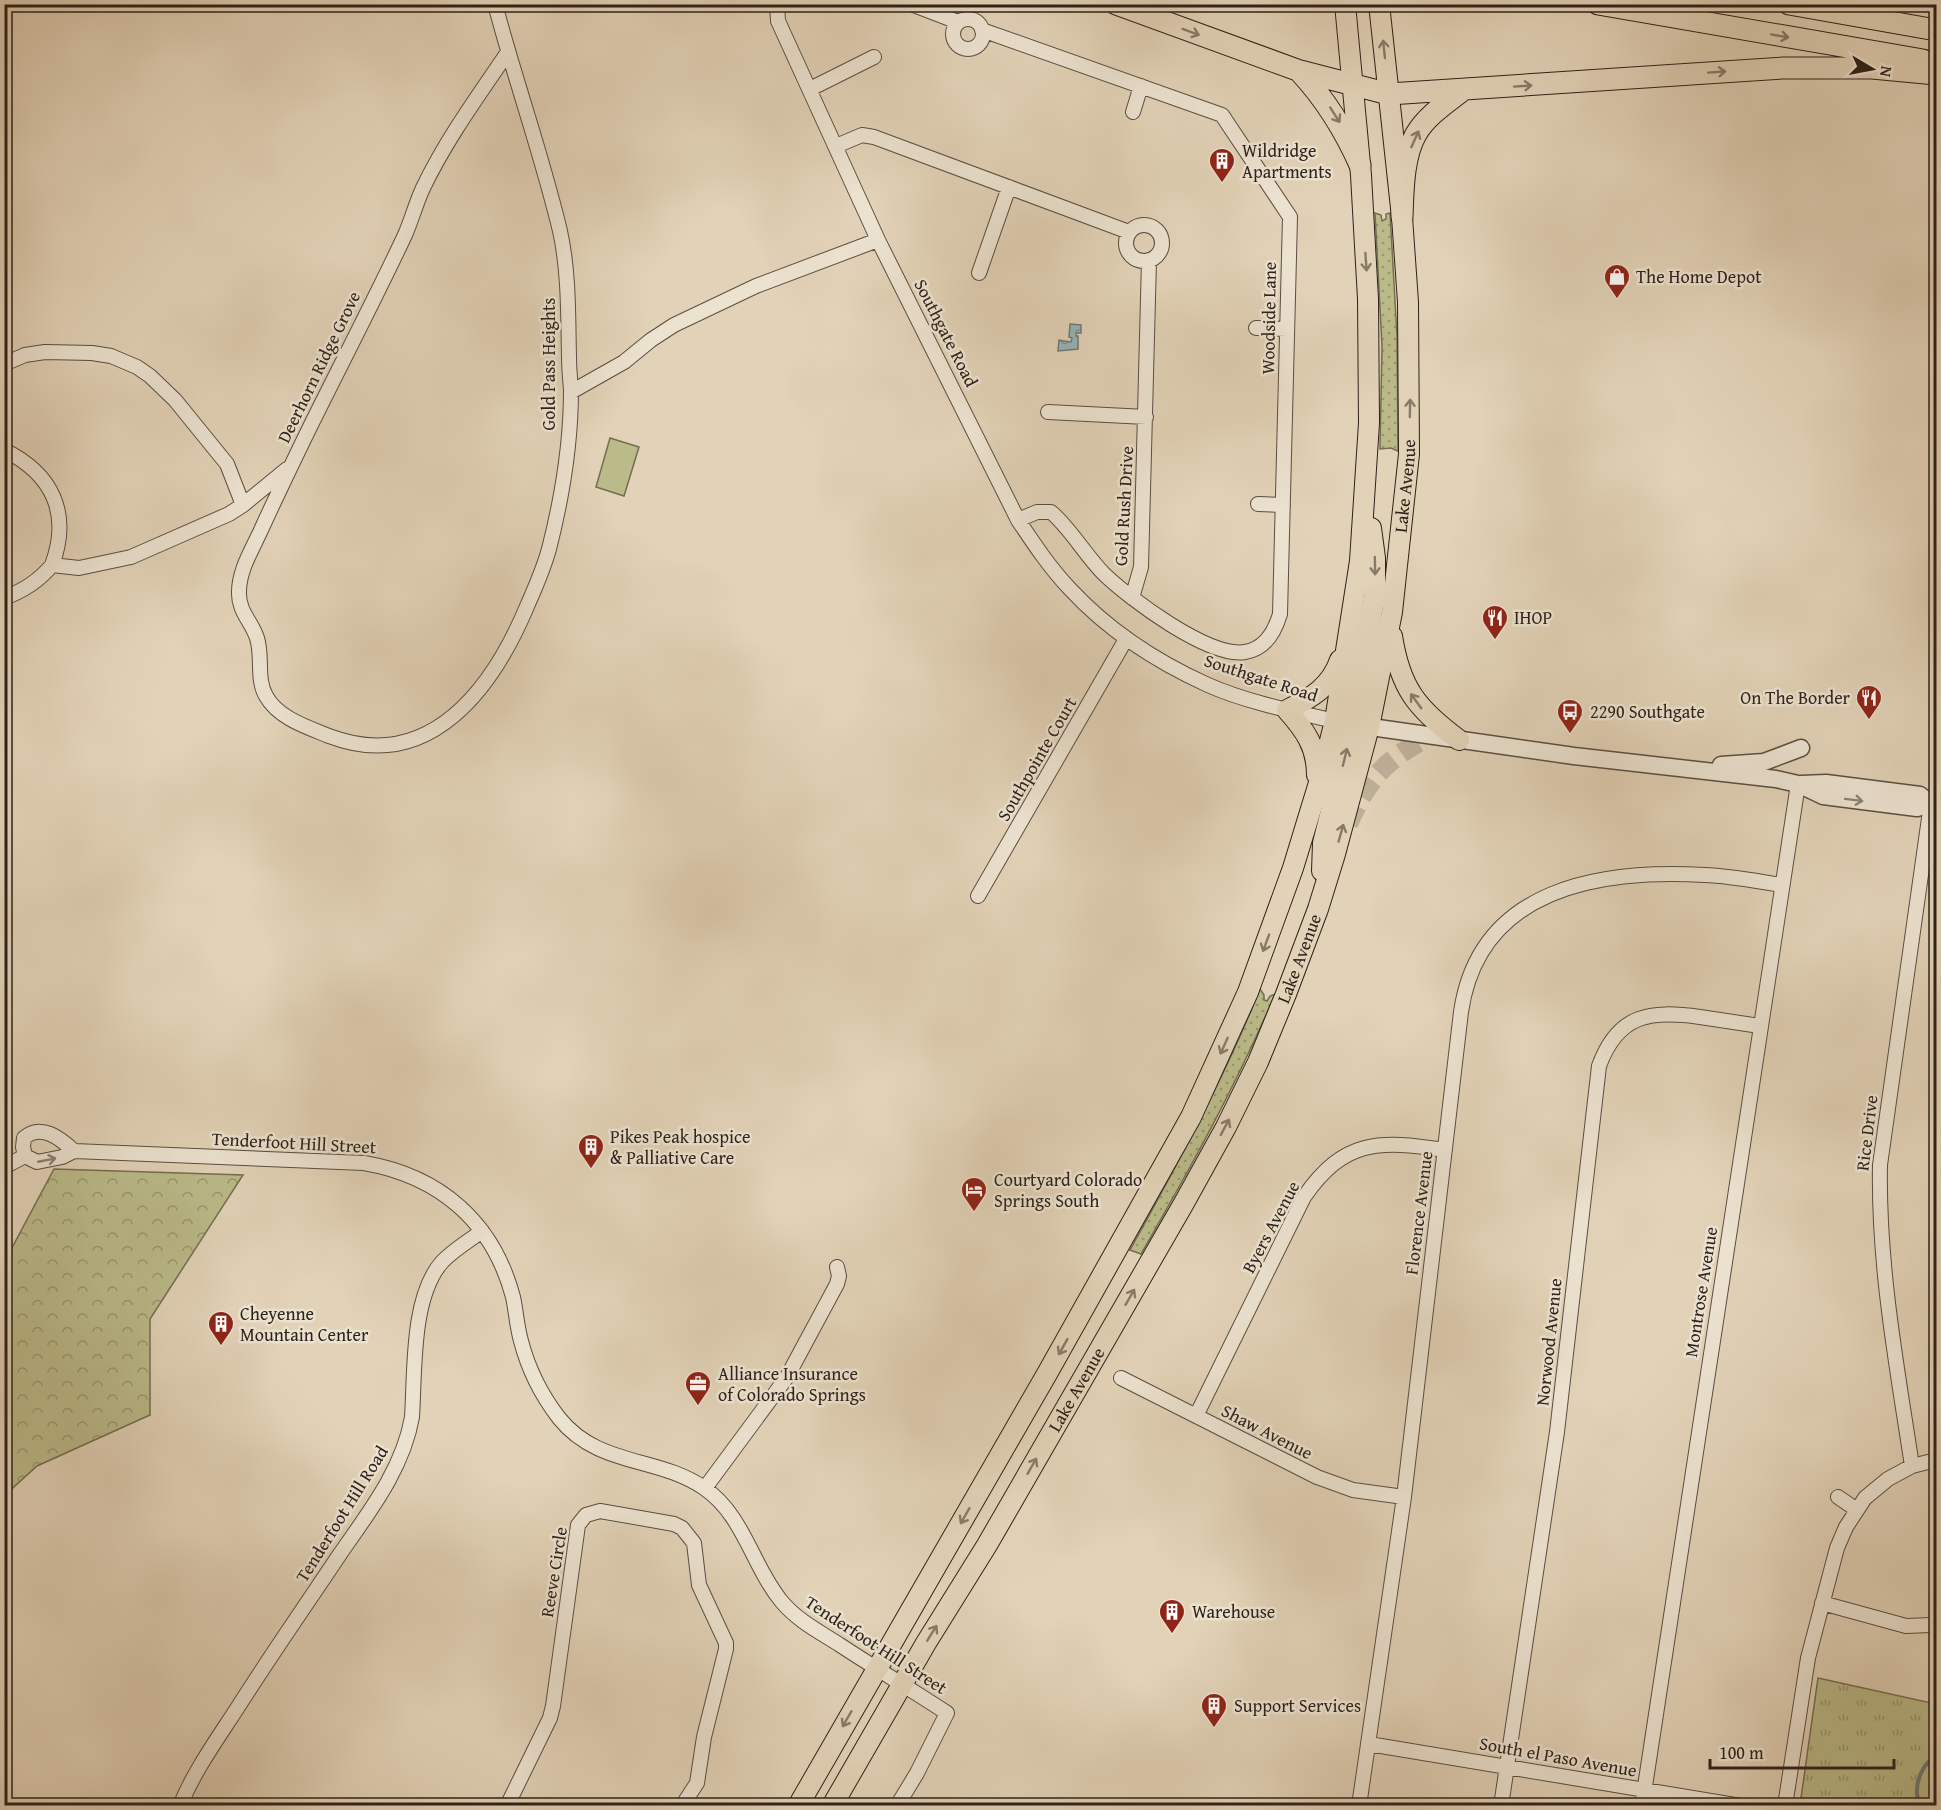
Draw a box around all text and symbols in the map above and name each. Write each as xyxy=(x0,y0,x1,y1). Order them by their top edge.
one-way arrow xyxy=(1181,27,1199,38)
one-way arrow xyxy=(1769,30,1789,41)
north arrow xyxy=(1842,39,1902,99)
one-way arrow xyxy=(1378,40,1389,59)
text: N xyxy=(1874,64,1900,79)
one-way arrow xyxy=(1707,67,1727,78)
one-way arrow xyxy=(1512,80,1532,91)
one-way arrow xyxy=(1329,106,1341,123)
one-way arrow xyxy=(1410,131,1421,149)
place label: Wildridge Apartments xyxy=(1242,137,1332,185)
building icon: Wildridge Apartments xyxy=(1207,146,1237,184)
one-way arrow xyxy=(1360,252,1371,272)
street label: Woodside Lane xyxy=(1254,261,1283,375)
shop icon: The Home Depot xyxy=(1602,262,1632,300)
place label: The Home Depot xyxy=(1636,263,1762,290)
street label: Southgate Road xyxy=(908,274,985,392)
street label: Deerhorn Ridge Grove xyxy=(270,286,367,447)
street label: Gold Pass Heights xyxy=(535,298,562,430)
one-way arrow xyxy=(1404,399,1415,419)
street label: Lake Avenue xyxy=(1387,439,1422,534)
street label: Gold Rush Drive xyxy=(1107,445,1140,567)
one-way arrow xyxy=(1369,555,1381,575)
restaurant icon: IHOP xyxy=(1480,603,1510,641)
place label: IHOP xyxy=(1514,604,1552,631)
street label: Southgate Road xyxy=(1201,646,1322,709)
restaurant icon: On The Border xyxy=(1854,683,1884,721)
place label: On The Border xyxy=(1740,684,1851,711)
street label: Southpointe Court xyxy=(990,691,1083,826)
one-way arrow xyxy=(1410,693,1423,709)
bus stop icon: 2290 Southgate xyxy=(1555,697,1585,735)
place label: 2290 Southgate xyxy=(1590,698,1705,725)
one-way arrow xyxy=(1339,747,1351,766)
one-way arrow xyxy=(1843,795,1863,806)
one-way arrow xyxy=(1336,824,1347,843)
street label: Lake Avenue xyxy=(1270,910,1328,1007)
one-way arrow xyxy=(1260,933,1271,952)
one-way arrow xyxy=(1217,1036,1229,1054)
street label: Rice Drive xyxy=(1848,1093,1885,1172)
one-way arrow xyxy=(1219,1119,1231,1136)
place label: Pikes Peak hospice & Palliative Care xyxy=(610,1123,750,1171)
street label: Tenderfoot Hill Street xyxy=(211,1125,378,1160)
building icon: Pikes Peak hospice & Palliative Care xyxy=(576,1132,606,1170)
street label: Florence Avenue xyxy=(1398,1150,1439,1276)
one-way arrow xyxy=(37,1154,56,1165)
place label: Courtyard Colorado Springs South xyxy=(994,1166,1142,1214)
hotel icon: Courtyard Colorado Springs South xyxy=(959,1175,989,1213)
street label: Byers Avenue xyxy=(1235,1176,1306,1278)
street label: Montrose Avenue xyxy=(1677,1225,1724,1359)
street label: Norwood Avenue xyxy=(1528,1277,1569,1407)
one-way arrow xyxy=(1124,1289,1136,1306)
place label: Cheyenne Mountain Center xyxy=(240,1300,369,1348)
building icon: Cheyenne Mountain Center xyxy=(206,1309,236,1347)
one-way arrow xyxy=(1057,1338,1069,1355)
street label: Lake Avenue xyxy=(1041,1342,1111,1437)
place label: Alliance Insurance of Colorado Springs xyxy=(718,1360,866,1408)
office icon: Alliance Insurance of Colorado Springs xyxy=(683,1369,713,1407)
street label: Shaw Avenue xyxy=(1217,1397,1318,1466)
street label: Tenderfoot Hill Road xyxy=(289,1440,395,1587)
one-way arrow xyxy=(1026,1458,1038,1475)
one-way arrow xyxy=(959,1507,971,1524)
street label: Reeve Circle xyxy=(533,1525,574,1619)
street label: Tenderfoot Hill Street xyxy=(800,1588,953,1701)
building icon: Warehouse xyxy=(1157,1597,1187,1635)
place label: Warehouse xyxy=(1192,1598,1275,1625)
one-way arrow xyxy=(926,1625,938,1642)
building icon: Support Services xyxy=(1199,1691,1229,1729)
place label: Support Services xyxy=(1234,1692,1361,1719)
one-way arrow xyxy=(841,1710,852,1728)
street label: South el Paso Avenue xyxy=(1477,1729,1639,1784)
scale bar xyxy=(1710,1732,1894,1770)
text: 100 m xyxy=(1719,1739,1764,1766)

